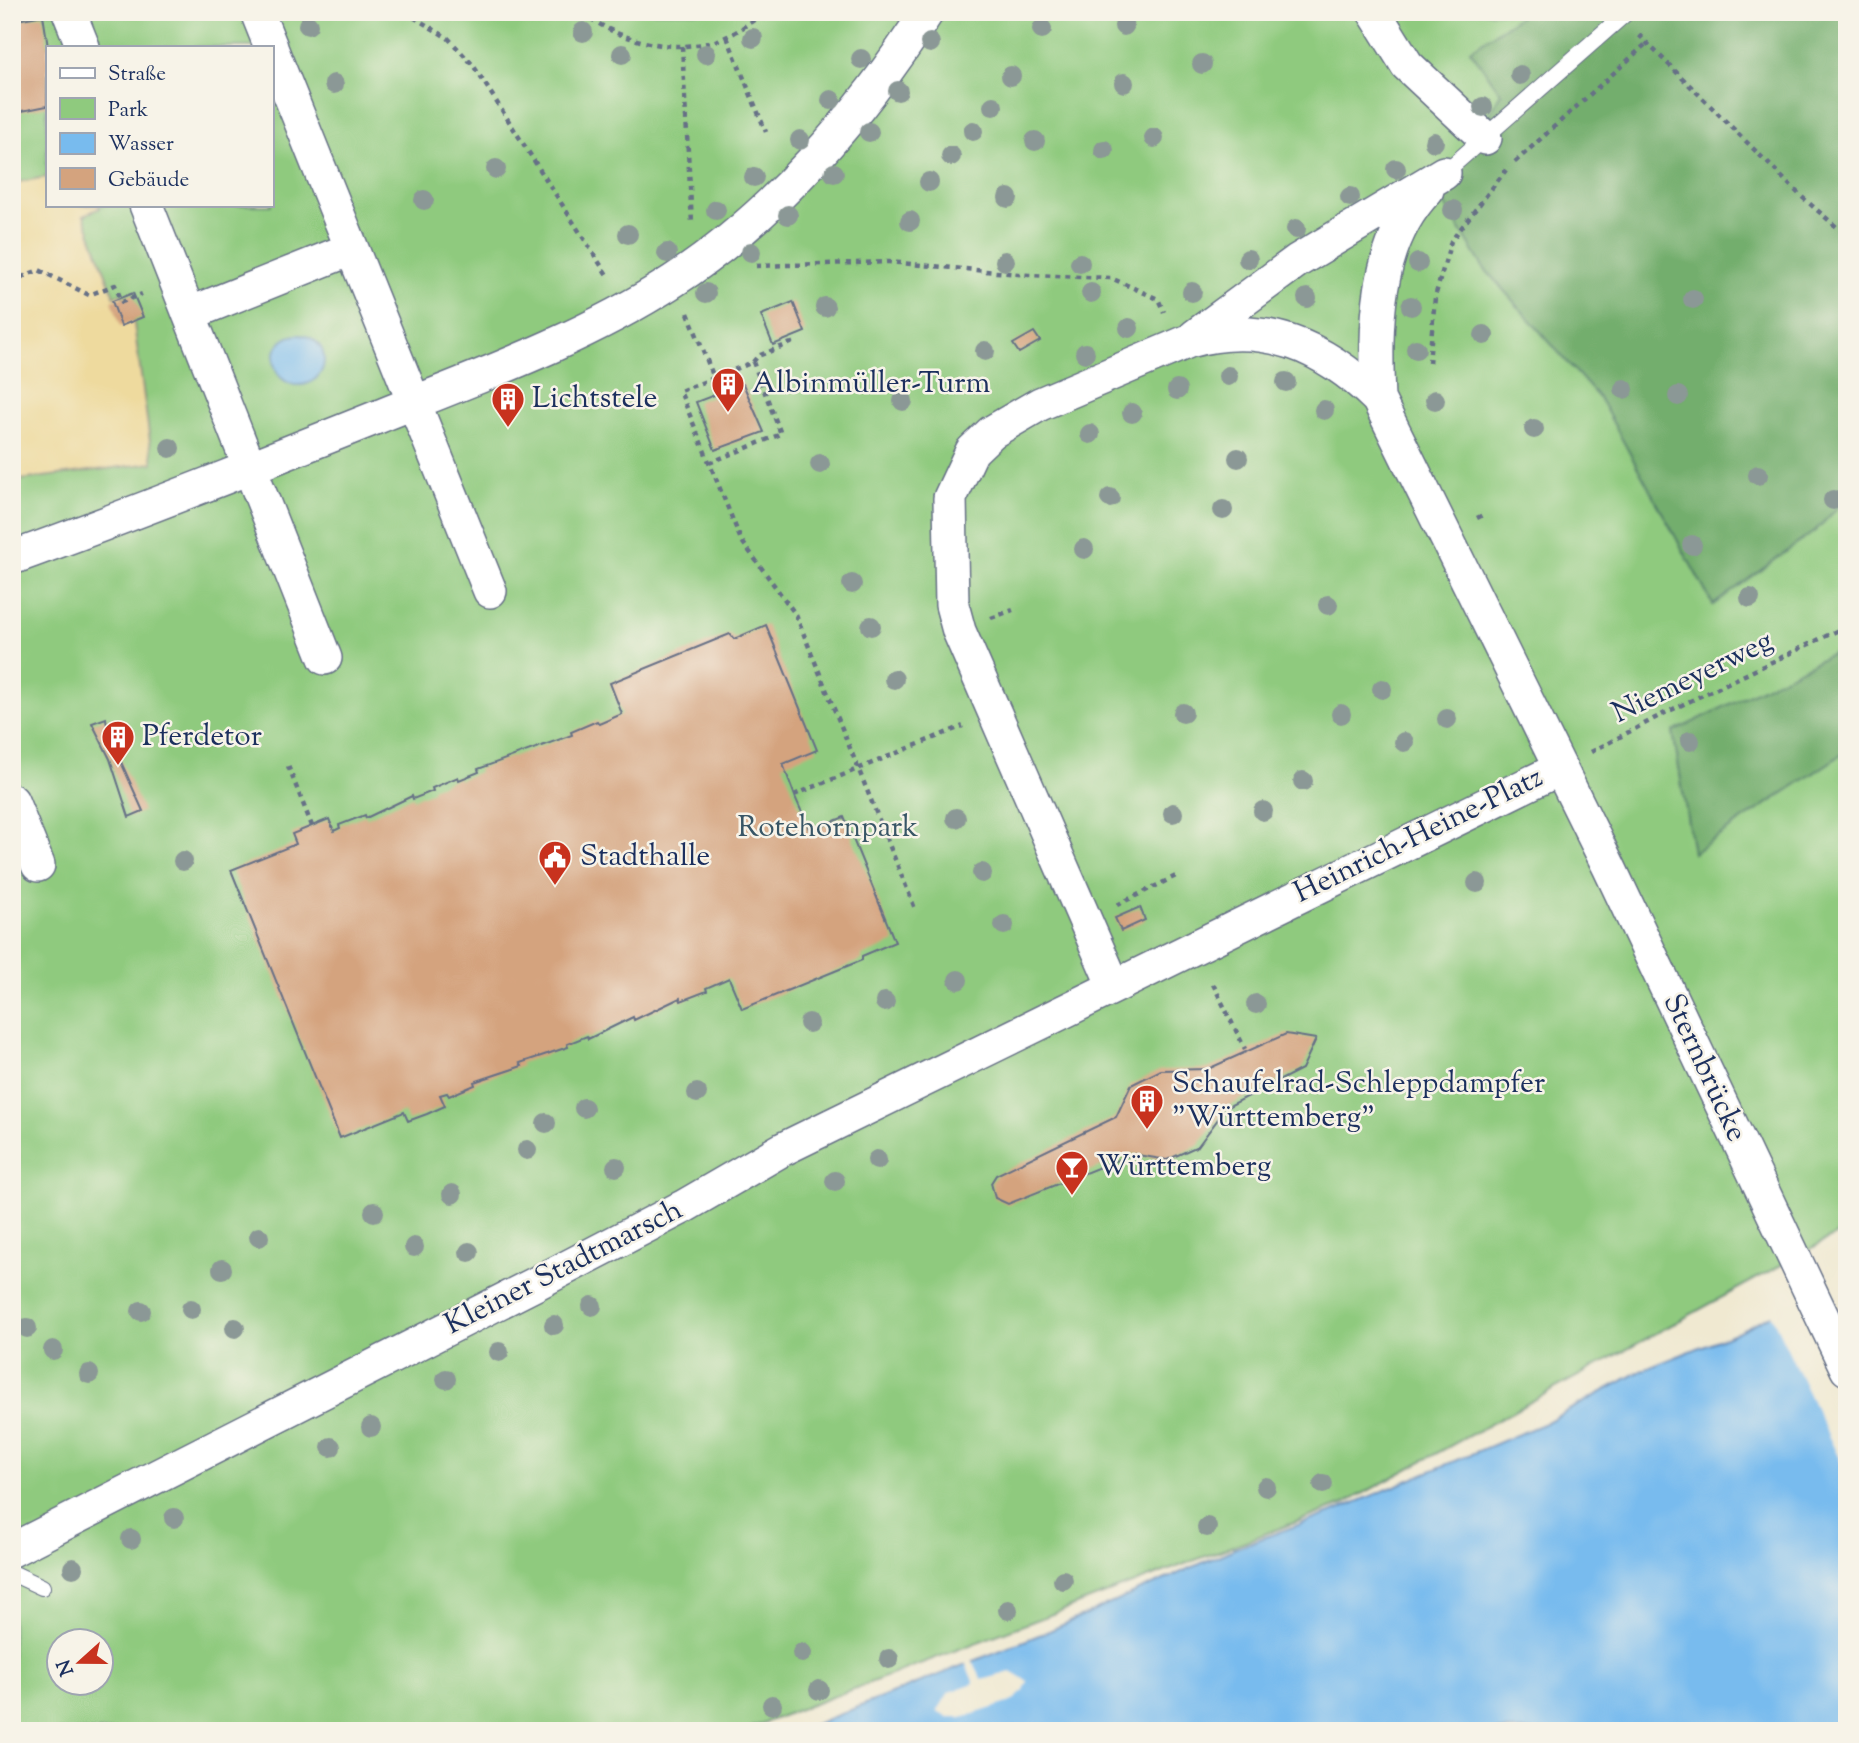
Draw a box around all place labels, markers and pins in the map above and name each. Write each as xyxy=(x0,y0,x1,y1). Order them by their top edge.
place label: Albinmüller-Turm xyxy=(752,363,991,406)
building icon: Albinmüller-Turm xyxy=(709,365,747,414)
place label: Lichtstele xyxy=(532,378,657,421)
building icon: Lichtstele xyxy=(489,380,527,429)
place label: Pferdetor xyxy=(142,716,262,759)
building icon: Pferdetor xyxy=(99,718,137,767)
place label: Stadthalle xyxy=(580,836,710,879)
public building icon: Stadthalle xyxy=(536,838,574,887)
place label: Schaufelrad-Schleppdampfer "Württemberg" xyxy=(1172,1063,1545,1140)
building icon: Schaufelrad-Schleppdampfer "Württemberg" xyxy=(1128,1082,1166,1131)
place label: Württemberg xyxy=(1096,1146,1271,1189)
bar icon: Württemberg xyxy=(1053,1148,1091,1197)

